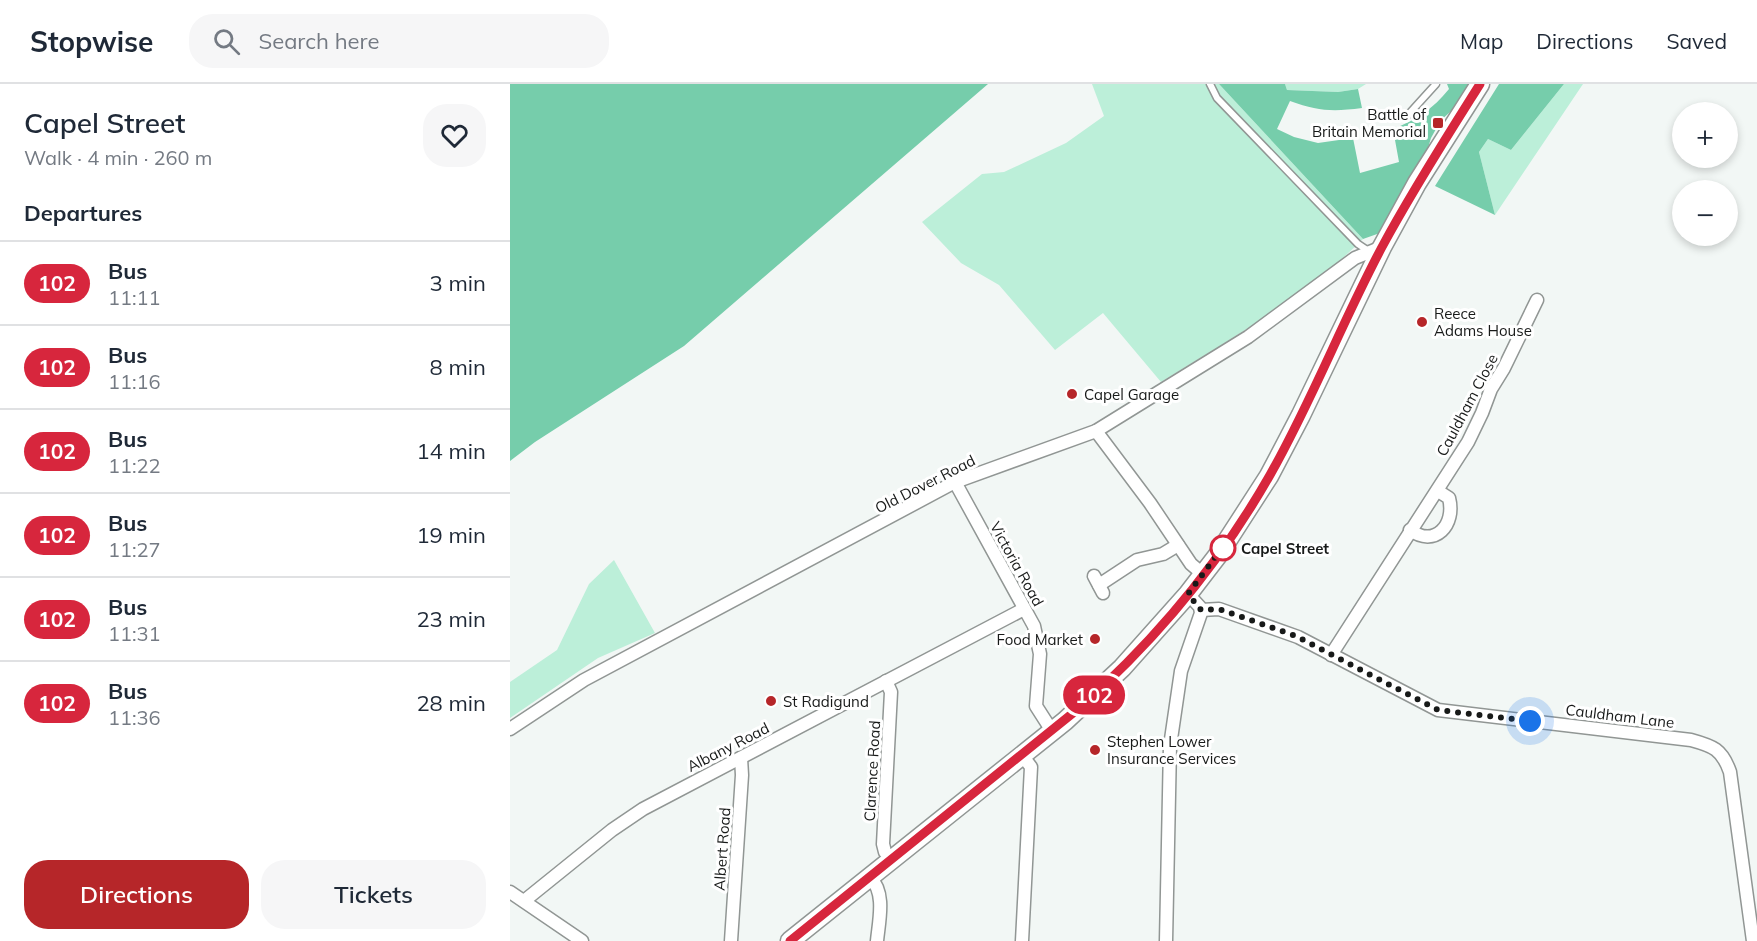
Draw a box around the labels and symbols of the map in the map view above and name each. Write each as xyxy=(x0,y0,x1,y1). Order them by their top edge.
place label: Battle of Britain Memorial xyxy=(1312,105,1427,141)
marker: Battle of Britain Memorial xyxy=(1431,116,1445,130)
place label: Reece Adams House xyxy=(1434,304,1532,340)
marker: Reece Adams House xyxy=(1415,315,1429,329)
street label: Cauldham Close xyxy=(1432,351,1502,459)
place label: Capel Garage xyxy=(1084,385,1179,404)
marker: Capel Garage xyxy=(1065,387,1079,401)
street label: Old Dover Road xyxy=(872,451,978,517)
street label: Victoria Road xyxy=(986,518,1048,610)
marker: Capel Street xyxy=(1210,535,1236,561)
place label: Capel Street xyxy=(1241,539,1329,558)
place label: Food Market xyxy=(997,630,1083,649)
marker: Food Market xyxy=(1088,632,1102,646)
line badge: 102 xyxy=(1060,676,1128,714)
place label: St Radigund xyxy=(783,692,869,711)
marker: St Radigund xyxy=(764,694,778,708)
street label: Cauldham Lane xyxy=(1565,700,1675,732)
your location xyxy=(1515,706,1545,736)
street label: Albany Road xyxy=(684,718,772,776)
street label: Clarence Road xyxy=(860,720,884,822)
place label: Stephen Lower Insurance Services xyxy=(1107,732,1236,768)
marker: Stephen Lower Insurance Services xyxy=(1088,743,1102,757)
street label: Albert Road xyxy=(710,807,734,891)

